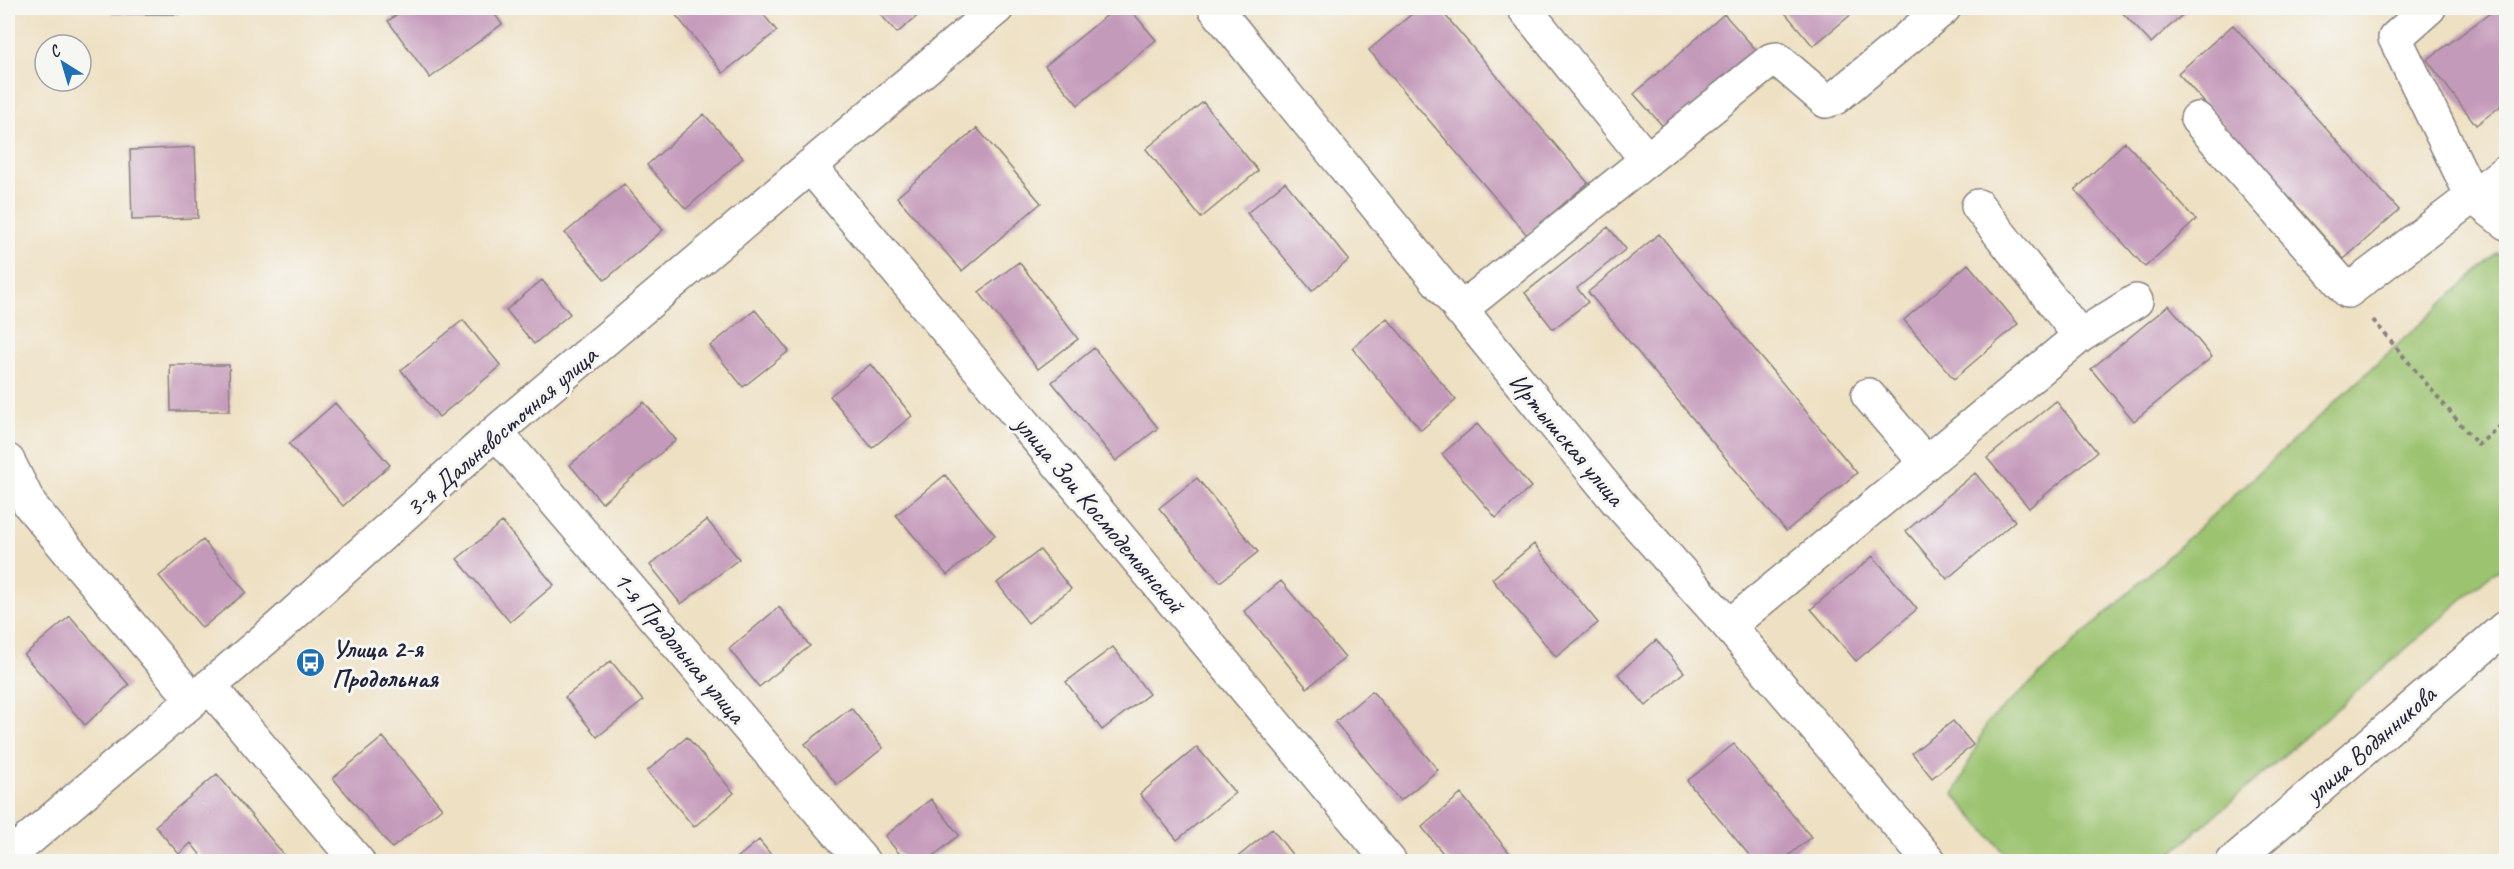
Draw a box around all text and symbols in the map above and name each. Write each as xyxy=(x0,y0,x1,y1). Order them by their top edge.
north arrow xyxy=(33,33,93,93)
text: С xyxy=(45,40,65,62)
street label: 3-я Дальневосточная улица xyxy=(399,338,605,524)
street label: Иртышская улица xyxy=(1501,366,1633,514)
street label: улица Зои Космодемьянской xyxy=(1006,407,1193,622)
street label: 1-я Продольная улица xyxy=(606,564,754,731)
place label: Улица 2-я Продольная xyxy=(332,632,439,695)
bus stop icon: Улица 2-я Продольная xyxy=(295,647,327,679)
street label: улица Водянникова xyxy=(2296,677,2444,812)

